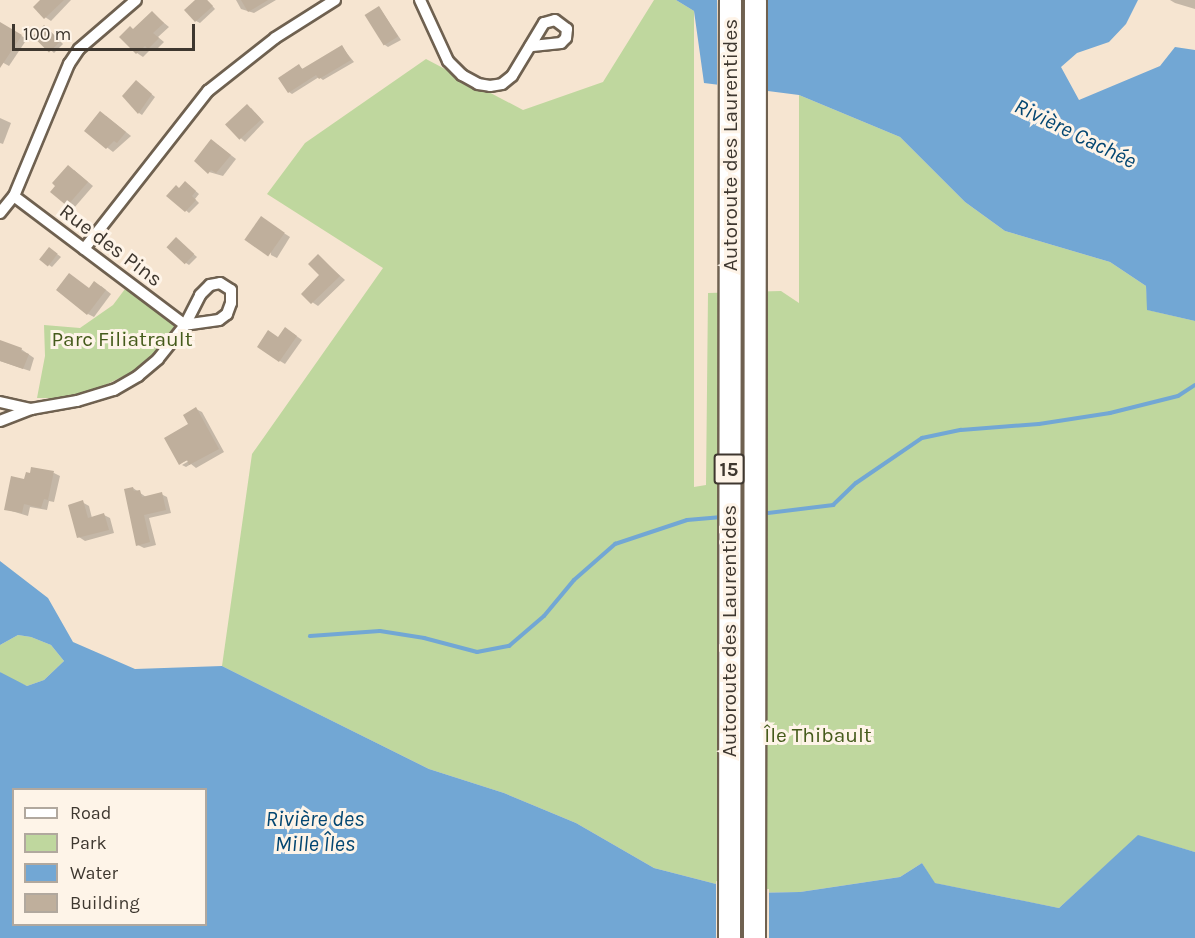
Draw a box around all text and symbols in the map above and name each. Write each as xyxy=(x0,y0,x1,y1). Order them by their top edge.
scale bar xyxy=(15,12,198,50)
street label: Autoroute des Laurentides xyxy=(717,19,743,271)
text: 100 m xyxy=(23,23,71,45)
water label: Rivière Cachée xyxy=(1010,93,1140,175)
street label: Rue des Pins xyxy=(55,198,167,292)
park label: Parc Filiatrault xyxy=(51,326,193,352)
road number: 15 xyxy=(712,452,746,486)
street label: Autoroute des Laurentides xyxy=(716,505,742,757)
park label: Île Thibault xyxy=(764,722,872,748)
legend xyxy=(12,788,207,926)
text: Road xyxy=(70,802,111,824)
water label: Rivière des Mille Îles xyxy=(266,806,364,858)
text: Park xyxy=(70,832,107,854)
text: Water xyxy=(70,862,118,884)
text: Building xyxy=(70,892,140,914)

